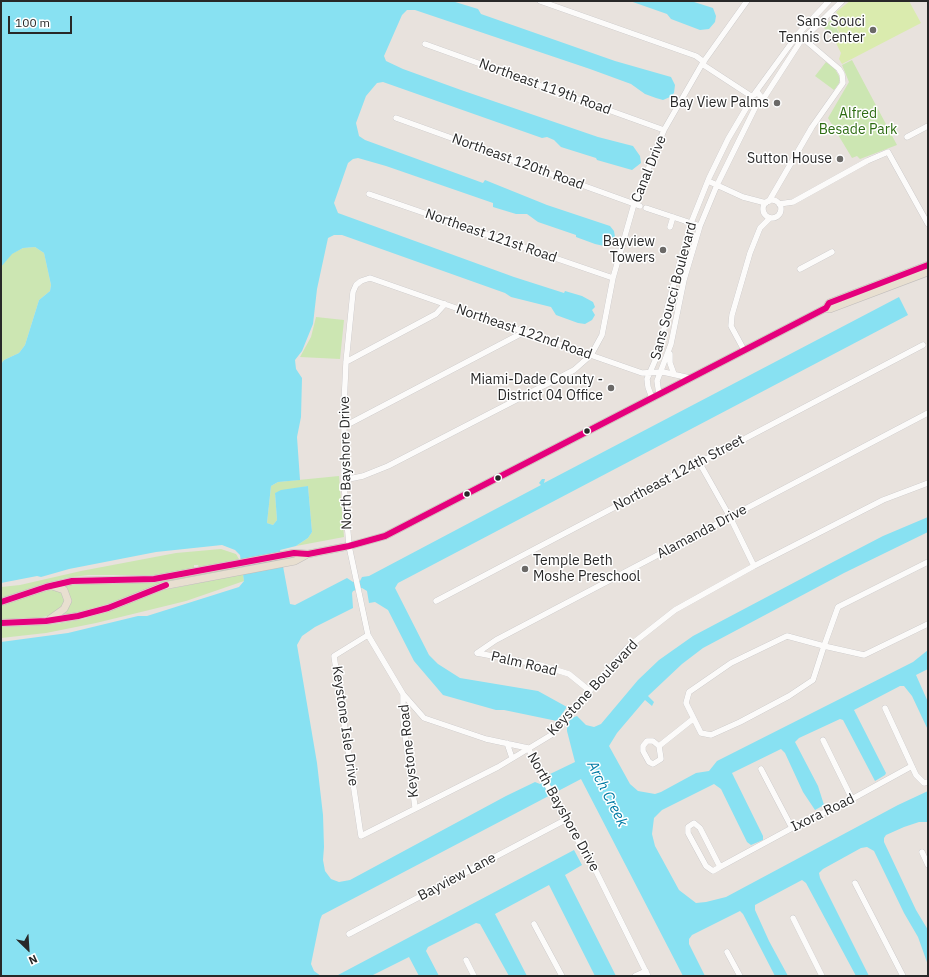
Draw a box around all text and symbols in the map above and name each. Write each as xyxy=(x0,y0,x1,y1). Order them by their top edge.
scale bar xyxy=(10,8,74,34)
place label: Sans Souci Tennis Center xyxy=(779,14,865,46)
text: 100 m xyxy=(15,15,50,30)
marker: Sans Souci Tennis Center xyxy=(868,25,878,35)
street label: Northeast 119th Road xyxy=(477,55,613,119)
place label: Bay View Palms xyxy=(670,95,769,111)
marker: Bay View Palms xyxy=(772,98,782,108)
park label: Alfred Besade Park xyxy=(819,106,897,138)
street label: Northeast 120th Road xyxy=(450,130,586,194)
street label: Canal Drive xyxy=(628,133,670,205)
place label: Sutton House xyxy=(747,151,832,167)
marker: Sutton House xyxy=(835,154,845,164)
street label: Northeast 121st Road xyxy=(423,206,559,266)
street label: Sans Soucci Boulevard xyxy=(647,220,701,362)
place label: Bayview Towers xyxy=(603,234,655,266)
marker: Bayview Towers xyxy=(658,245,668,255)
street label: Northeast 122nd Road xyxy=(454,301,594,363)
place label: Miami-Dade County - District 04 Office xyxy=(470,372,603,404)
marker: Miami-Dade County - District 04 Office xyxy=(606,383,616,393)
street label: North Bayshore Drive xyxy=(336,396,356,530)
unlabelled marker xyxy=(582,426,592,436)
street label: Northeast 124th Street xyxy=(611,431,747,515)
unlabelled marker xyxy=(493,473,503,483)
unlabelled marker xyxy=(462,489,472,499)
street label: Alamanda Drive xyxy=(654,501,750,563)
place label: Temple Beth Moshe Preschool xyxy=(533,553,640,586)
marker: Temple Beth Moshe Preschool xyxy=(520,564,530,574)
street label: Keystone Boulevard xyxy=(544,637,642,739)
street label: Palm Road xyxy=(489,648,559,680)
street label: Keystone Isle Drive xyxy=(328,665,362,787)
street label: Keystone Road xyxy=(396,704,422,798)
street label: North Bayshore Drive xyxy=(523,749,603,875)
water label: Arch Creek xyxy=(583,758,631,830)
street label: Ixora Road xyxy=(789,790,857,836)
street label: Bayview Lane xyxy=(415,849,499,905)
north arrow xyxy=(8,929,48,969)
text: N xyxy=(27,952,40,968)

